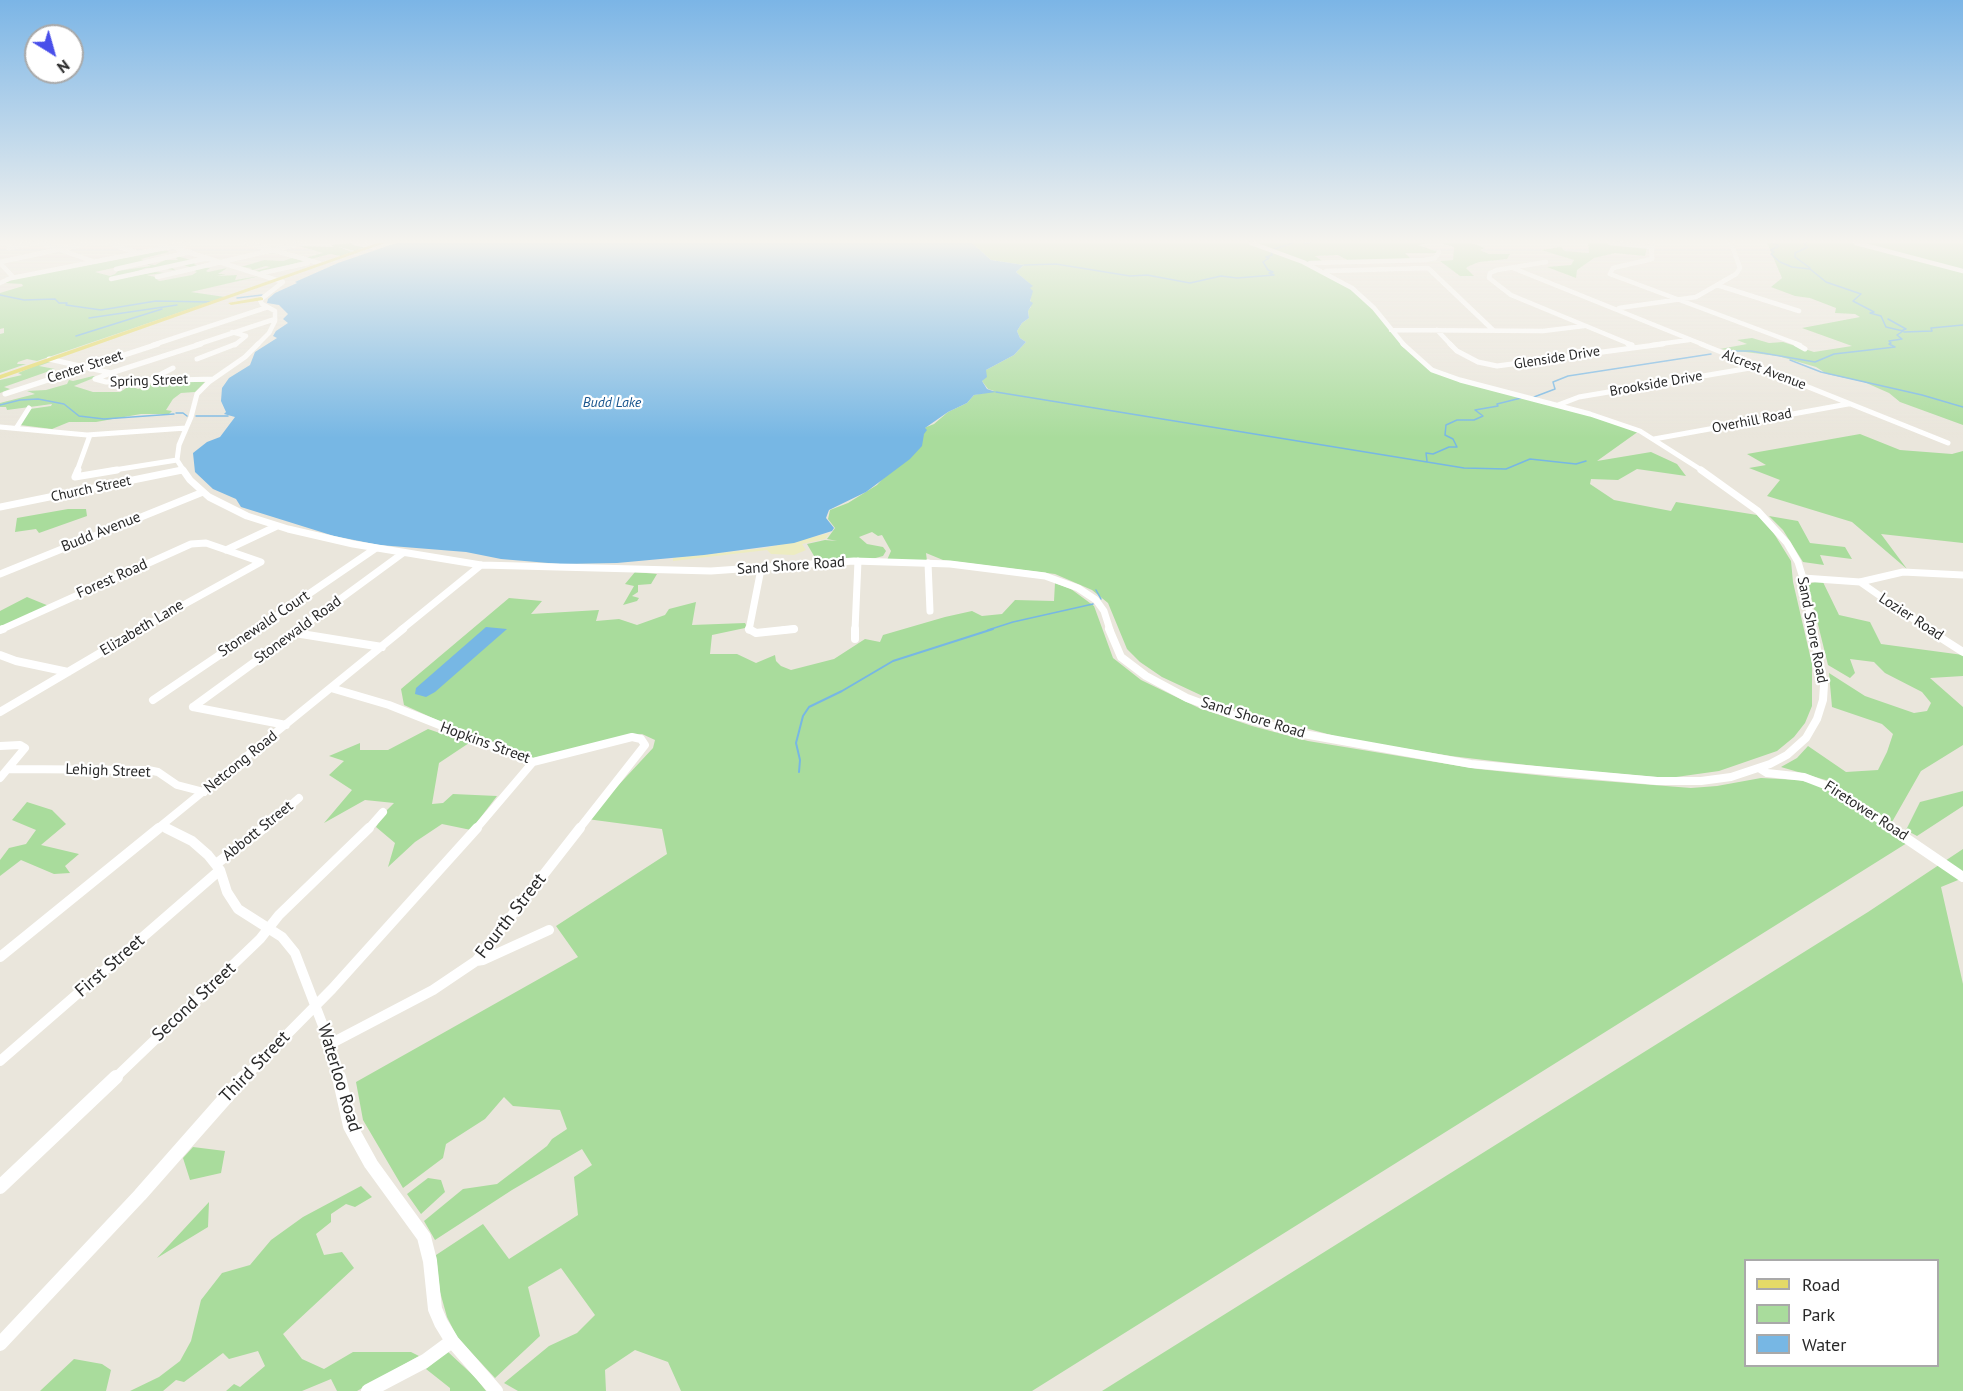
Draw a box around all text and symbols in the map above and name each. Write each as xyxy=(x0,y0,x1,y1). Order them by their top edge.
north arrow xyxy=(24,24,84,84)
text: N xyxy=(53,56,74,78)
street label: Glenside Drive xyxy=(1513,343,1601,373)
street label: Alcrest Avenue xyxy=(1720,346,1808,394)
street label: Center Street xyxy=(45,347,125,387)
street label: Brookside Drive xyxy=(1608,368,1704,400)
street label: Spring Street xyxy=(110,371,188,391)
water label: Budd Lake xyxy=(583,395,641,411)
street label: Overhill Road xyxy=(1711,405,1793,437)
street label: Church Street xyxy=(49,472,133,506)
street label: Budd Avenue xyxy=(59,508,143,556)
street label: Sand Shore Road xyxy=(736,553,846,579)
street label: Forest Road xyxy=(74,555,150,603)
street label: Sand Shore Road xyxy=(1793,575,1831,685)
street label: Stonewald Court xyxy=(215,587,313,661)
street label: Lozier Road xyxy=(1875,589,1947,645)
street label: Stonewald Road xyxy=(251,592,345,668)
street label: Elizabeth Lane xyxy=(97,596,187,660)
street label: Sand Shore Road xyxy=(1199,694,1307,742)
street label: Hopkins Street xyxy=(438,718,532,768)
street label: Netcong Road xyxy=(201,727,281,797)
street label: Lehigh Street xyxy=(65,761,151,781)
street label: Firetower Road xyxy=(1821,777,1911,845)
street label: Abbott Street xyxy=(219,797,297,865)
street label: Fourth Street xyxy=(471,869,551,963)
street label: First Street xyxy=(71,930,149,1002)
street label: Second Street xyxy=(148,958,240,1046)
street label: Waterloo Road xyxy=(312,1021,366,1135)
street label: Third Street xyxy=(216,1027,294,1107)
legend xyxy=(1744,1259,1939,1367)
text: Road xyxy=(1802,1273,1840,1296)
text: Park xyxy=(1802,1303,1835,1326)
text: Water xyxy=(1802,1333,1846,1356)

